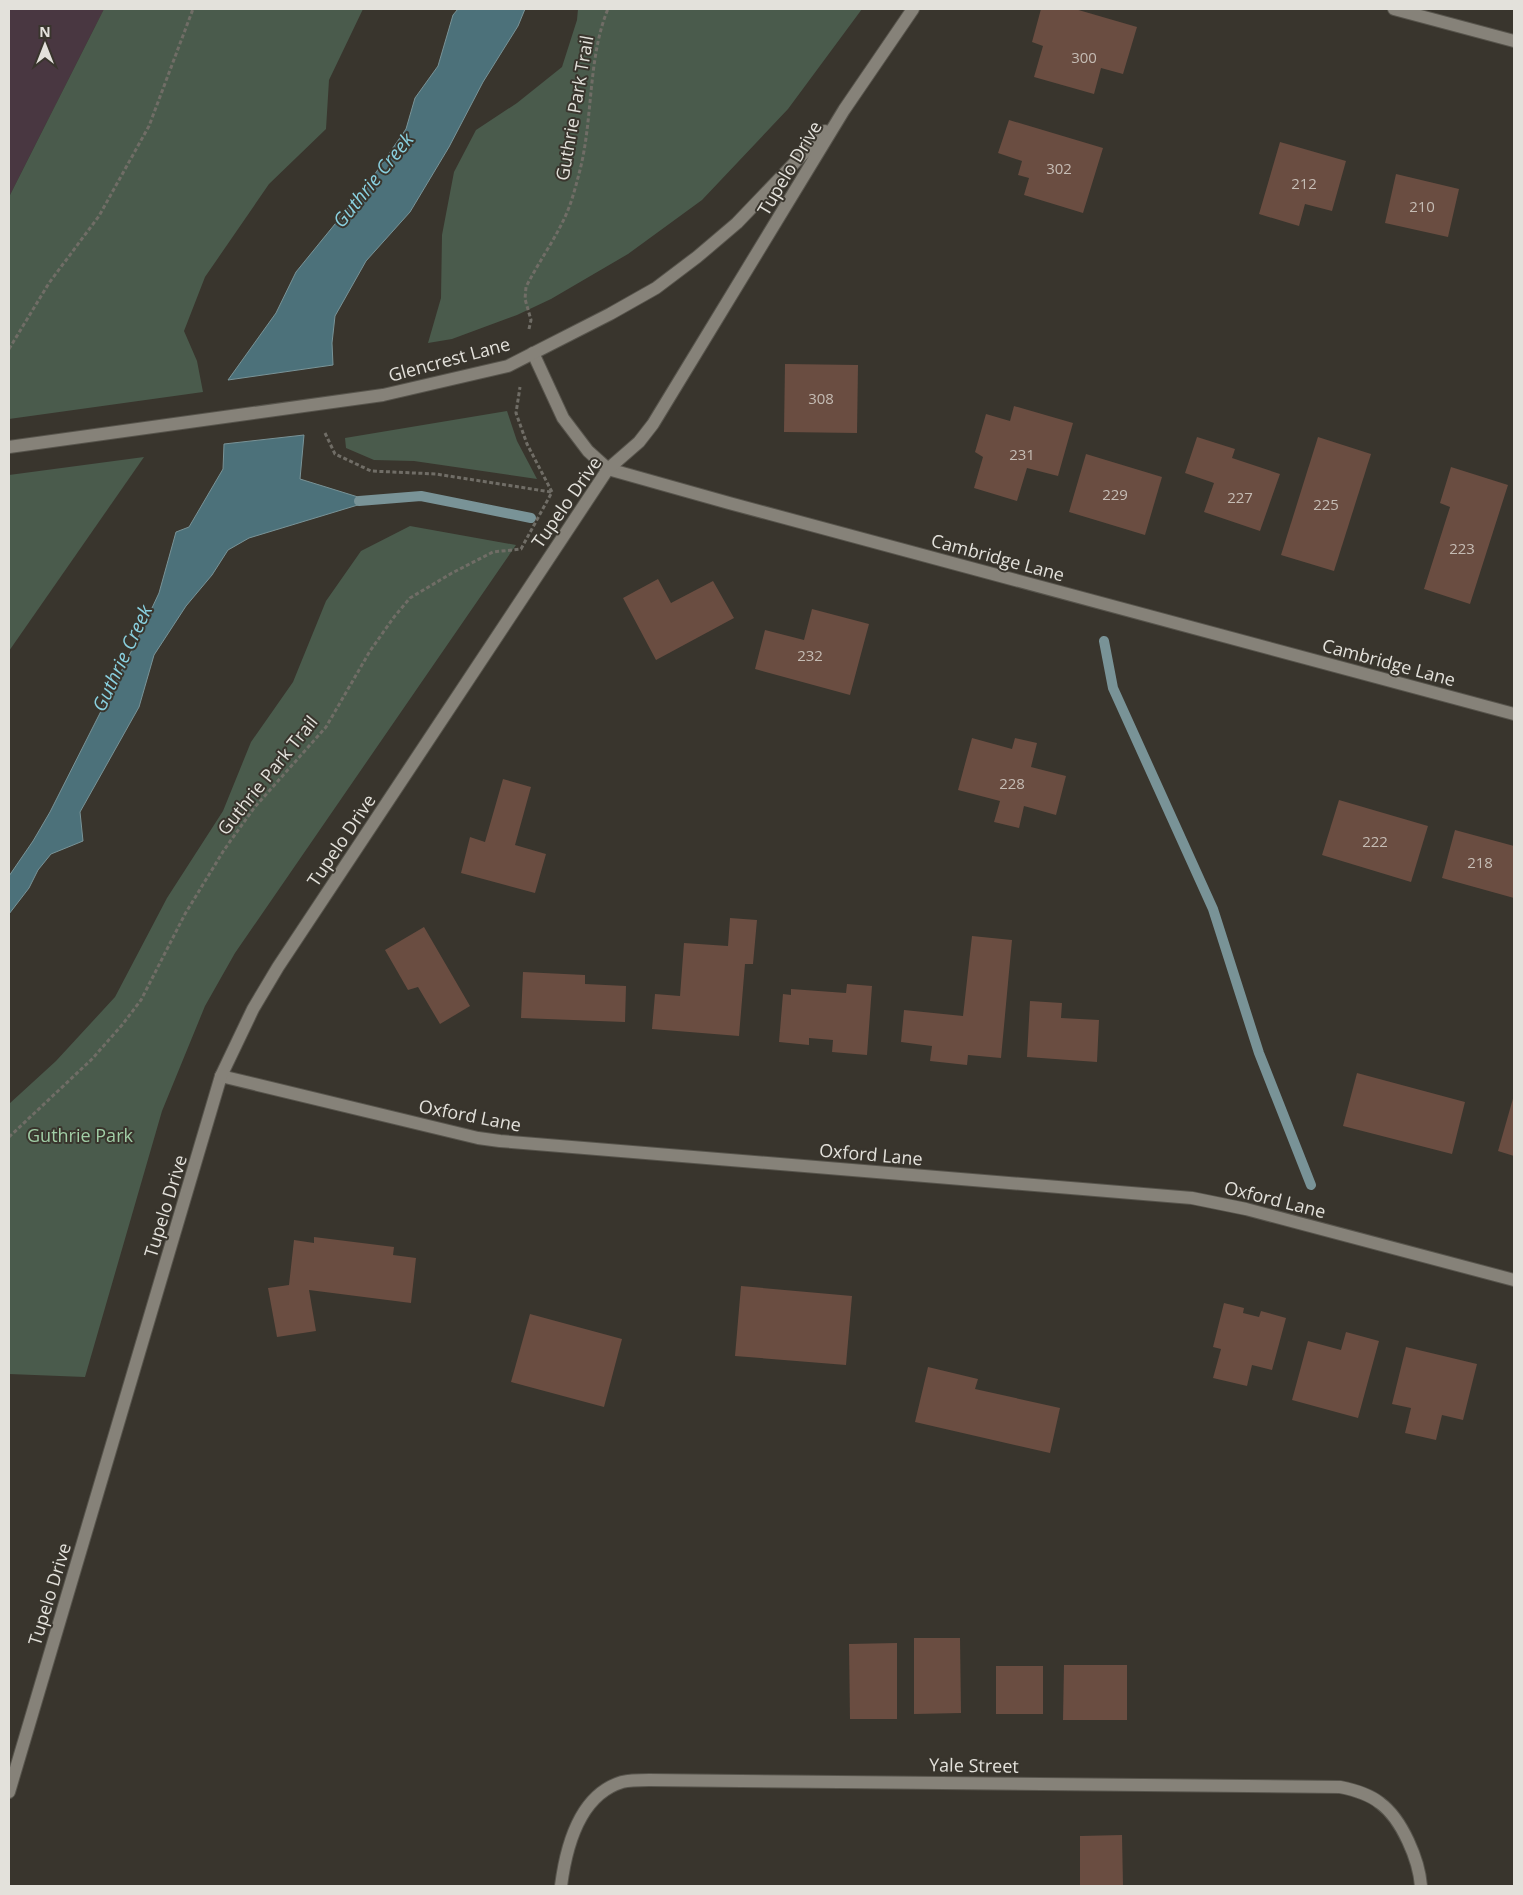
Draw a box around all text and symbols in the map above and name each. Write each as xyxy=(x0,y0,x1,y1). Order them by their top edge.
north arrow xyxy=(20,20,70,70)
text: N xyxy=(39,22,51,41)
street label: Guthrie Park Trail xyxy=(549,34,599,182)
house number: 300 xyxy=(1071,47,1097,67)
street label: Tupelo Drive xyxy=(751,116,827,220)
water label: Guthrie Creek xyxy=(327,127,420,233)
house number: 302 xyxy=(1046,158,1072,178)
house number: 212 xyxy=(1291,173,1317,193)
house number: 210 xyxy=(1409,196,1435,216)
street label: Glencrest Lane xyxy=(385,331,513,387)
house number: 308 xyxy=(808,388,834,408)
house number: 231 xyxy=(1009,444,1035,464)
street label: Tupelo Drive xyxy=(526,452,606,552)
house number: 229 xyxy=(1102,484,1128,504)
house number: 227 xyxy=(1227,487,1253,507)
house number: 225 xyxy=(1313,494,1339,514)
street label: Cambridge Lane xyxy=(929,528,1067,586)
house number: 223 xyxy=(1449,538,1475,558)
water label: Guthrie Creek xyxy=(86,600,158,715)
street label: Cambridge Lane xyxy=(1320,633,1458,691)
house number: 232 xyxy=(797,645,823,665)
street label: Guthrie Park Trail xyxy=(211,710,323,840)
house number: 228 xyxy=(999,773,1025,793)
street label: Tupelo Drive xyxy=(301,789,381,891)
house number: 222 xyxy=(1362,831,1388,851)
house number: 218 xyxy=(1467,852,1493,872)
street label: Oxford Lane xyxy=(417,1093,523,1137)
park label: Guthrie Park xyxy=(27,1123,133,1147)
street label: Oxford Lane xyxy=(818,1138,924,1170)
street label: Tupelo Drive xyxy=(138,1152,192,1260)
street label: Oxford Lane xyxy=(1222,1175,1328,1223)
street label: Tupelo Drive xyxy=(22,1540,76,1648)
street label: Yale Street xyxy=(929,1752,1019,1778)

